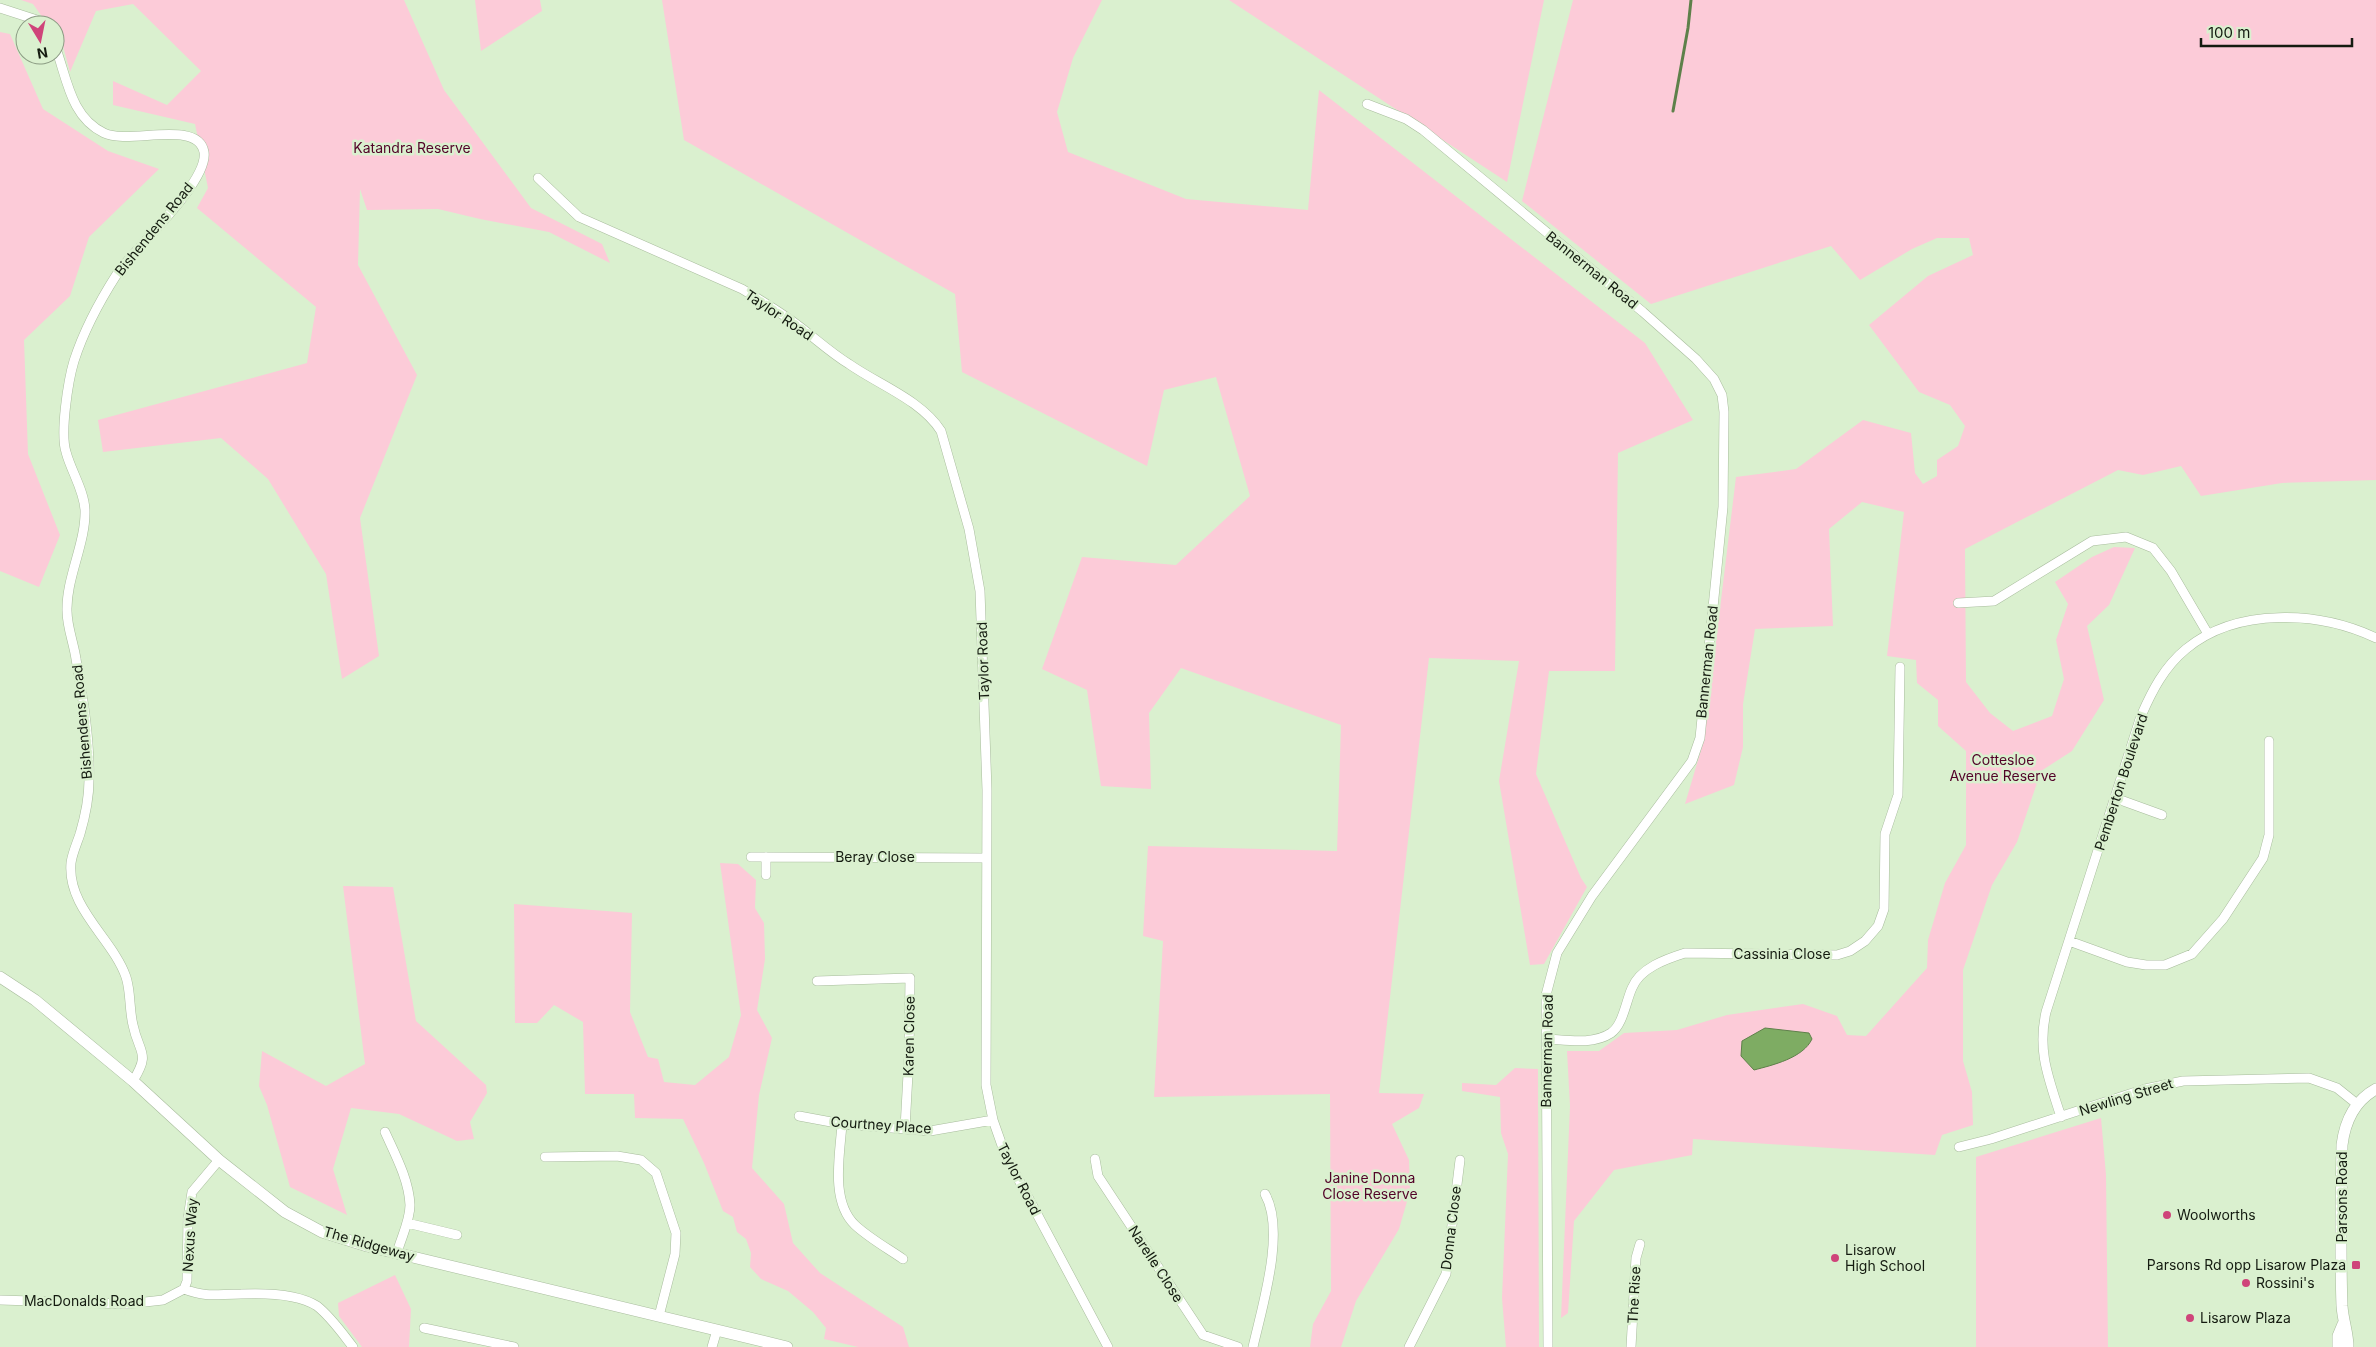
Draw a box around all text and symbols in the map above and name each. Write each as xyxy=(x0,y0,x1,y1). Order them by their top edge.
north arrow xyxy=(15,15,65,65)
scale bar xyxy=(2201,15,2352,47)
text: 100 m xyxy=(2208,23,2250,42)
text: N xyxy=(36,44,49,63)
park label: Katandra Reserve xyxy=(353,139,471,156)
street label: Bishendens Road xyxy=(111,179,196,279)
street label: Bannerman Road xyxy=(1543,227,1642,312)
street label: Taylor Road xyxy=(742,286,817,344)
street label: Bannerman Road xyxy=(1692,605,1721,719)
street label: Taylor Road xyxy=(973,622,992,700)
street label: Bishendens Road xyxy=(68,664,95,780)
street label: Pemberton Boulevard xyxy=(2090,711,2151,852)
park label: Cottesloe Avenue Reserve xyxy=(1950,751,2056,784)
street label: Beray Close xyxy=(835,848,915,865)
street label: Cassinia Close xyxy=(1733,945,1831,962)
street label: Bannerman Road xyxy=(1537,994,1556,1108)
street label: Karen Close xyxy=(899,996,918,1076)
street label: Newling Street xyxy=(2077,1074,2175,1119)
street label: Courtney Place xyxy=(830,1112,932,1137)
street label: Taylor Road xyxy=(994,1140,1045,1218)
street label: Parsons Road xyxy=(2333,1151,2350,1243)
park label: Janine Donna Close Reserve xyxy=(1322,1169,1418,1202)
street label: Donna Close xyxy=(1437,1185,1464,1271)
street label: Nexus Way xyxy=(178,1197,201,1273)
place label: Woolworths xyxy=(2177,1206,2256,1223)
marker: Woolworths xyxy=(2161,1209,2173,1221)
street label: The Ridgeway xyxy=(322,1222,417,1265)
street label: Narelle Close xyxy=(1125,1222,1188,1305)
place label: Lisarow High School xyxy=(1845,1241,1925,1274)
marker: Lisarow High School xyxy=(1829,1252,1841,1264)
place label: Parsons Rd opp Lisarow Plaza xyxy=(2147,1256,2346,1273)
marker: Parsons Rd opp Lisarow Plaza xyxy=(2350,1259,2362,1271)
street label: The Rise xyxy=(1624,1266,1643,1324)
place label: Rossini's xyxy=(2256,1274,2315,1291)
marker: Rossini's xyxy=(2240,1277,2252,1289)
street label: MacDonalds Road xyxy=(24,1292,144,1309)
place label: Lisarow Plaza xyxy=(2200,1309,2291,1326)
marker: Lisarow Plaza xyxy=(2184,1312,2196,1324)

